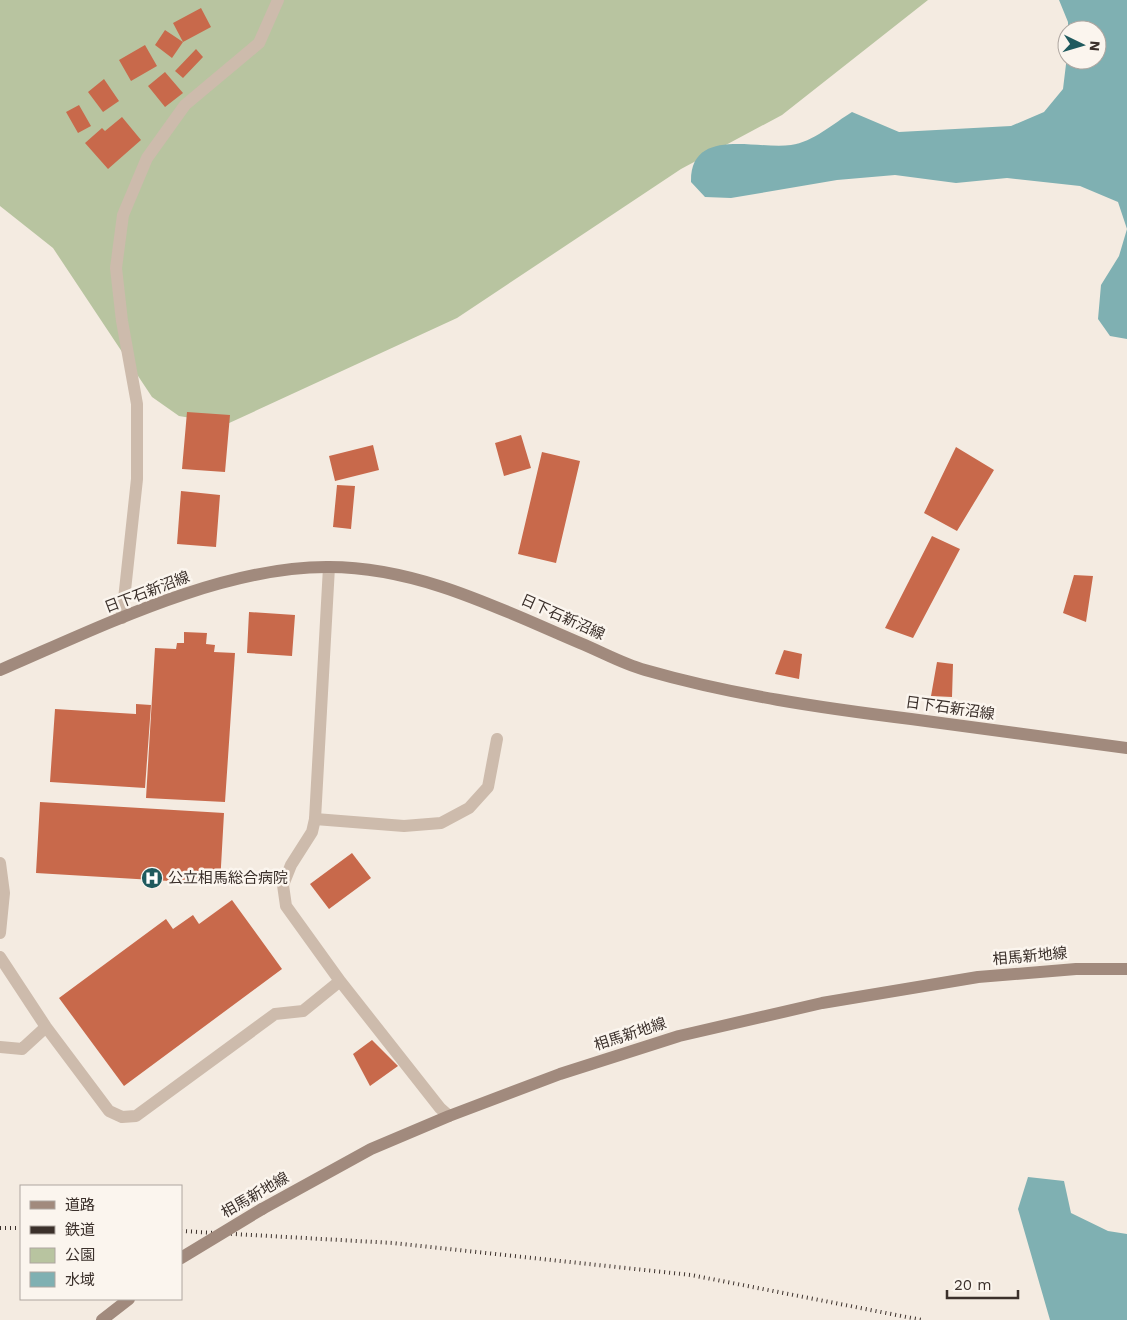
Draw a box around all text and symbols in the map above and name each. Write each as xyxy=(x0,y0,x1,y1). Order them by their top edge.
north arrow xyxy=(1057,20,1107,70)
text: N xyxy=(1087,40,1103,52)
street label: 日下石新沼線 xyxy=(102,567,192,617)
street label: 日下石新沼線 xyxy=(518,590,608,644)
street label: 日下石新沼線 xyxy=(904,693,996,723)
hospital icon: 公立相馬総合病院 xyxy=(140,866,164,890)
place label: 公立相馬総合病院 xyxy=(168,869,288,887)
street label: 相馬新地線 xyxy=(992,944,1068,968)
street label: 相馬新地線 xyxy=(592,1014,668,1054)
street label: 相馬新地線 xyxy=(218,1168,292,1222)
legend xyxy=(20,1185,182,1300)
text: 道路 xyxy=(65,1196,95,1214)
text: 鉄道 xyxy=(65,1221,95,1239)
text: 公園 xyxy=(65,1246,95,1264)
scale bar xyxy=(947,1268,1018,1300)
text: 水域 xyxy=(65,1271,95,1289)
text: 20 m xyxy=(954,1276,992,1294)

